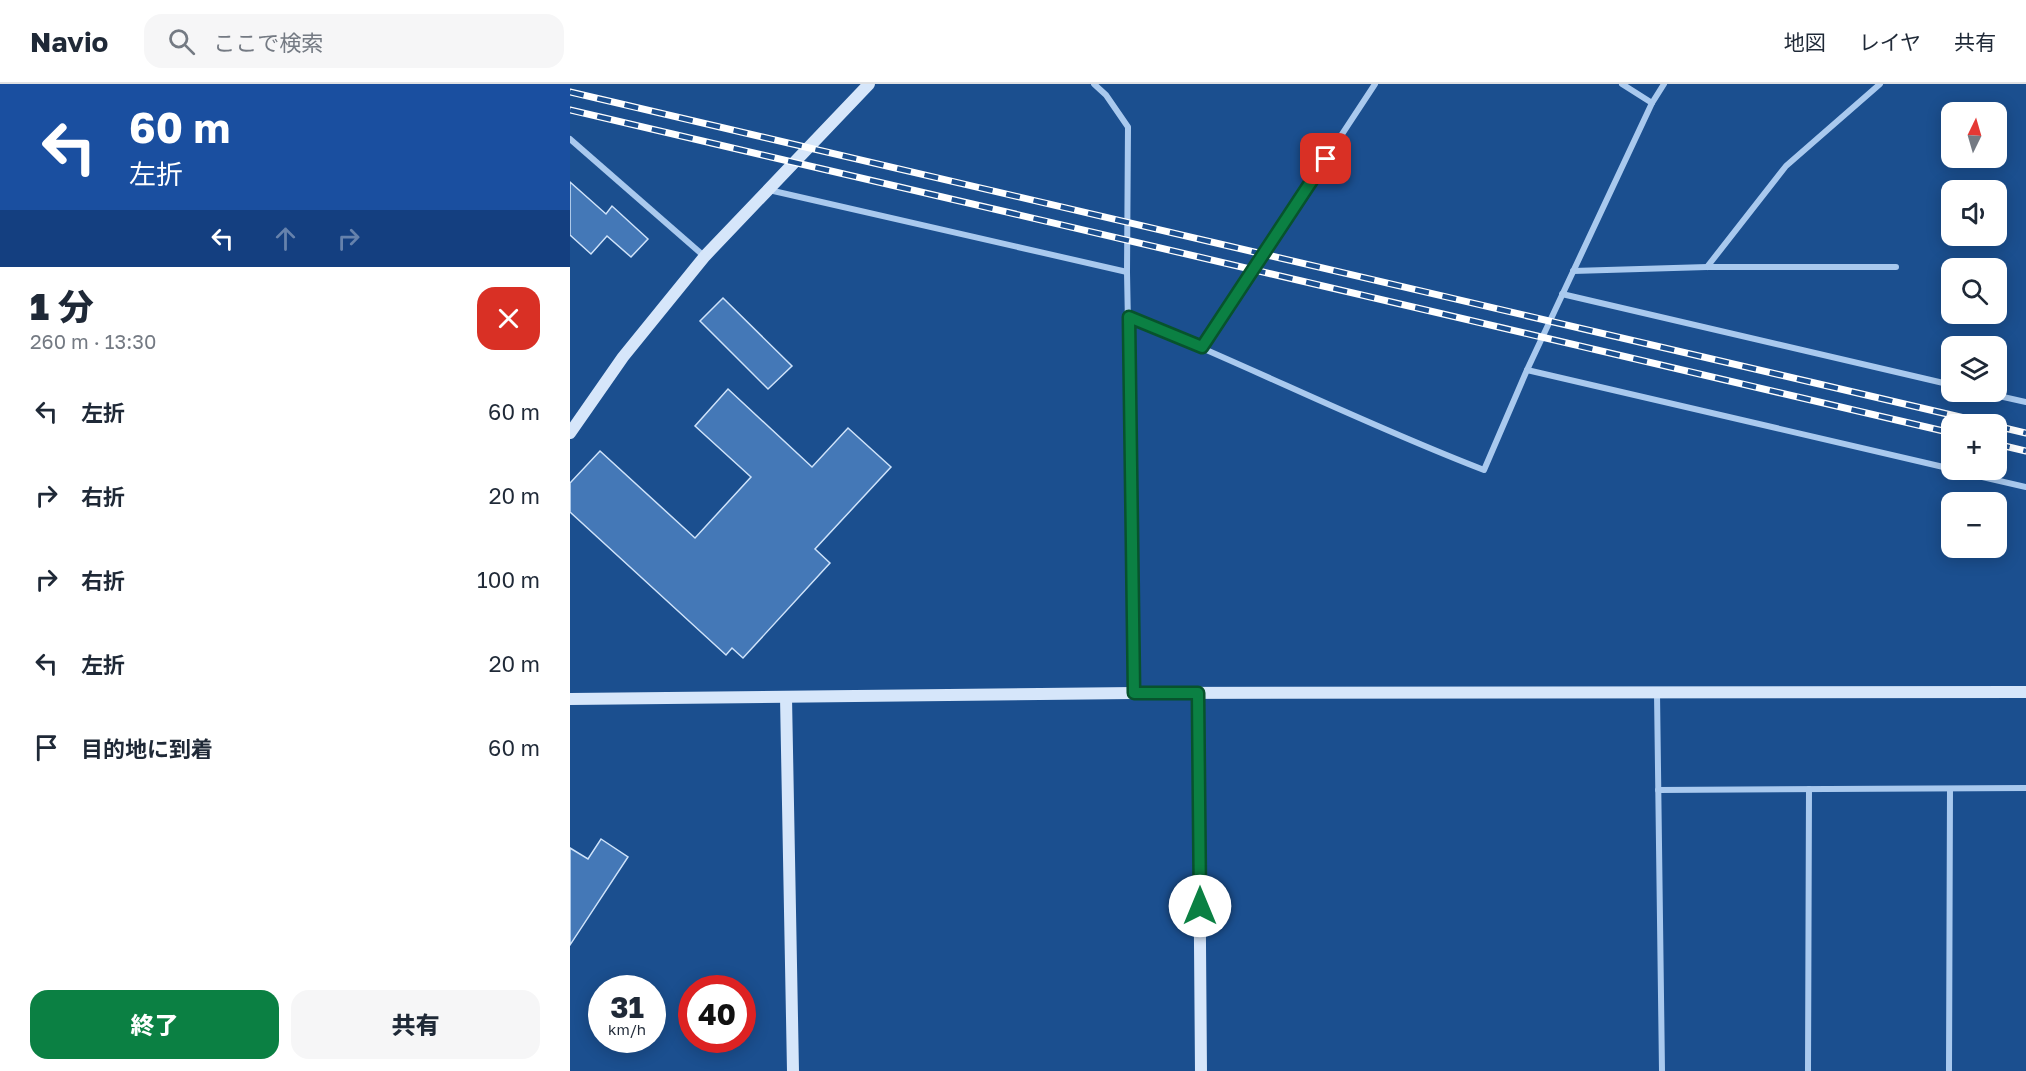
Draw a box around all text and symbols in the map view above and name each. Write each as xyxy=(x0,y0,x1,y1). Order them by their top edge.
search box xyxy=(144,14,564,68)
text: Navio xyxy=(30,25,108,58)
icon: search xyxy=(165,25,198,58)
text: ここで検索 xyxy=(213,29,323,56)
text: 地図 xyxy=(1784,29,1826,55)
text: レイヤ xyxy=(1859,29,1921,55)
text: 共有 xyxy=(1954,29,1996,55)
text: 60 m xyxy=(129,102,230,152)
north arrow xyxy=(1941,102,2007,168)
map controls xyxy=(1941,102,2007,558)
icon: left xyxy=(30,108,108,186)
pin xyxy=(1300,133,1351,184)
icon: arrive xyxy=(1309,142,1342,175)
text: 左折 xyxy=(129,158,183,190)
button: sound xyxy=(1941,180,2007,246)
icon: left xyxy=(206,222,239,255)
icon: ahead xyxy=(269,222,302,255)
icon: right xyxy=(332,222,365,255)
button: search xyxy=(1941,258,2007,324)
text: 1 分 xyxy=(30,285,94,328)
button: close xyxy=(477,287,540,350)
text: 260 m · 13:30 xyxy=(30,329,156,353)
button: layers xyxy=(1941,336,2007,402)
icon: left xyxy=(30,395,63,428)
text: 60 m xyxy=(488,398,540,425)
text: 左折 xyxy=(81,399,125,426)
button: + xyxy=(1941,414,2007,480)
icon: right xyxy=(30,479,63,512)
text: 20 m xyxy=(489,482,540,509)
text: 右折 xyxy=(81,483,125,510)
button: − xyxy=(1941,492,2007,558)
icon: right xyxy=(30,563,63,596)
text: 100 m xyxy=(477,566,540,593)
text: 右折 xyxy=(81,567,125,594)
icon: left xyxy=(30,647,63,680)
text: 20 m xyxy=(489,650,540,677)
text: 左折 xyxy=(81,651,125,678)
icon: arrive xyxy=(30,731,63,764)
text: 60 m xyxy=(488,734,540,761)
text: 目的地に到着 xyxy=(81,735,213,762)
position arrow xyxy=(1168,874,1232,938)
speed limit sign: 40 xyxy=(678,975,756,1053)
text: 31 xyxy=(610,989,644,1025)
button: 終了 xyxy=(30,990,279,1059)
button: 共有 xyxy=(291,990,540,1059)
text: km/h xyxy=(608,1020,646,1038)

